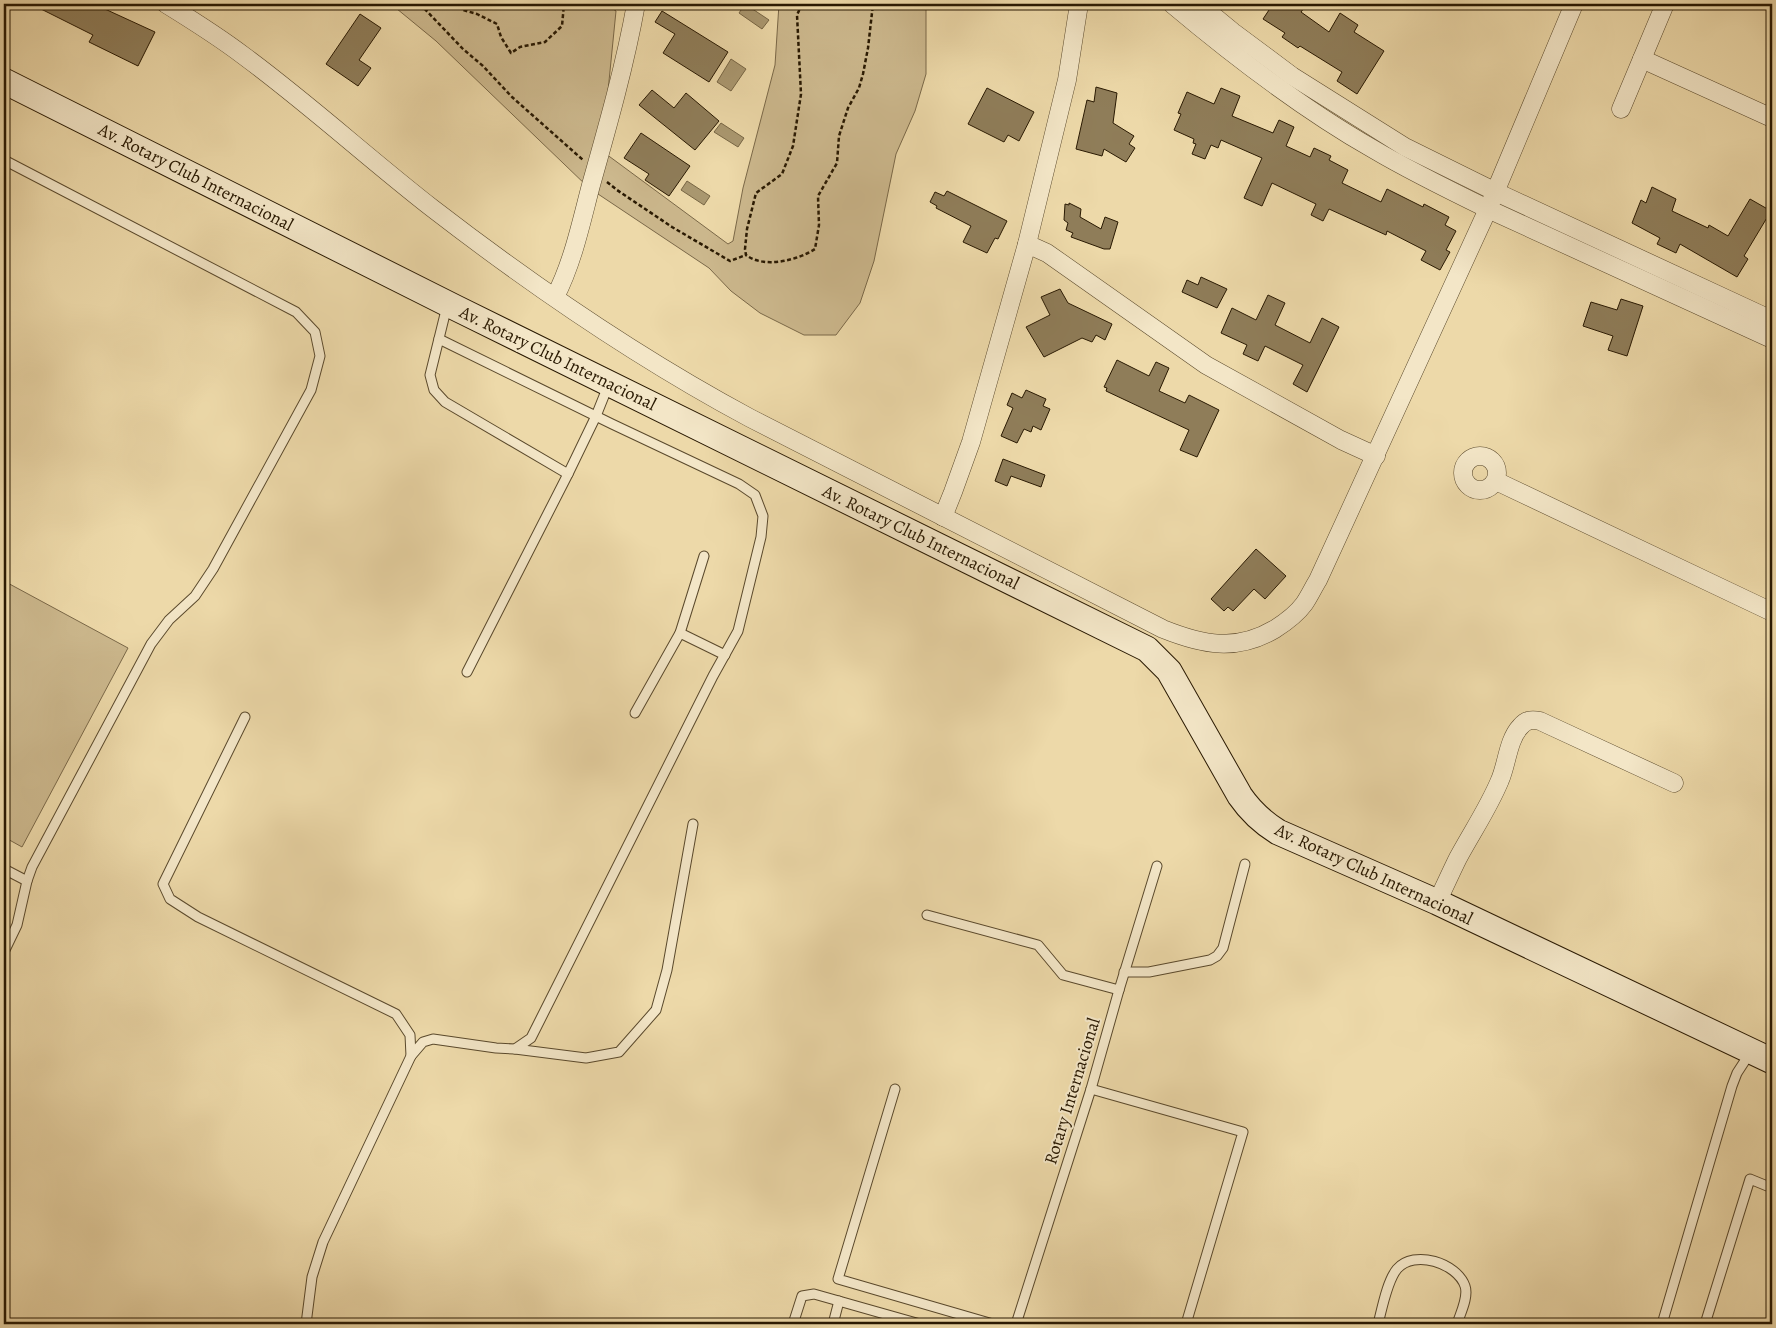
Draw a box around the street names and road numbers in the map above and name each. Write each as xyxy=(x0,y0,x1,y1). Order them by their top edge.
street label: Av. Rotary Club Internacional xyxy=(93,117,298,237)
street label: Av. Rotary Club Internacional xyxy=(455,299,661,416)
street label: Av. Rotary Club Internacional xyxy=(818,478,1024,595)
street label: Av. Rotary Club Internacional xyxy=(1270,817,1477,931)
street label: Rotary Internacional xyxy=(1038,1014,1106,1167)

